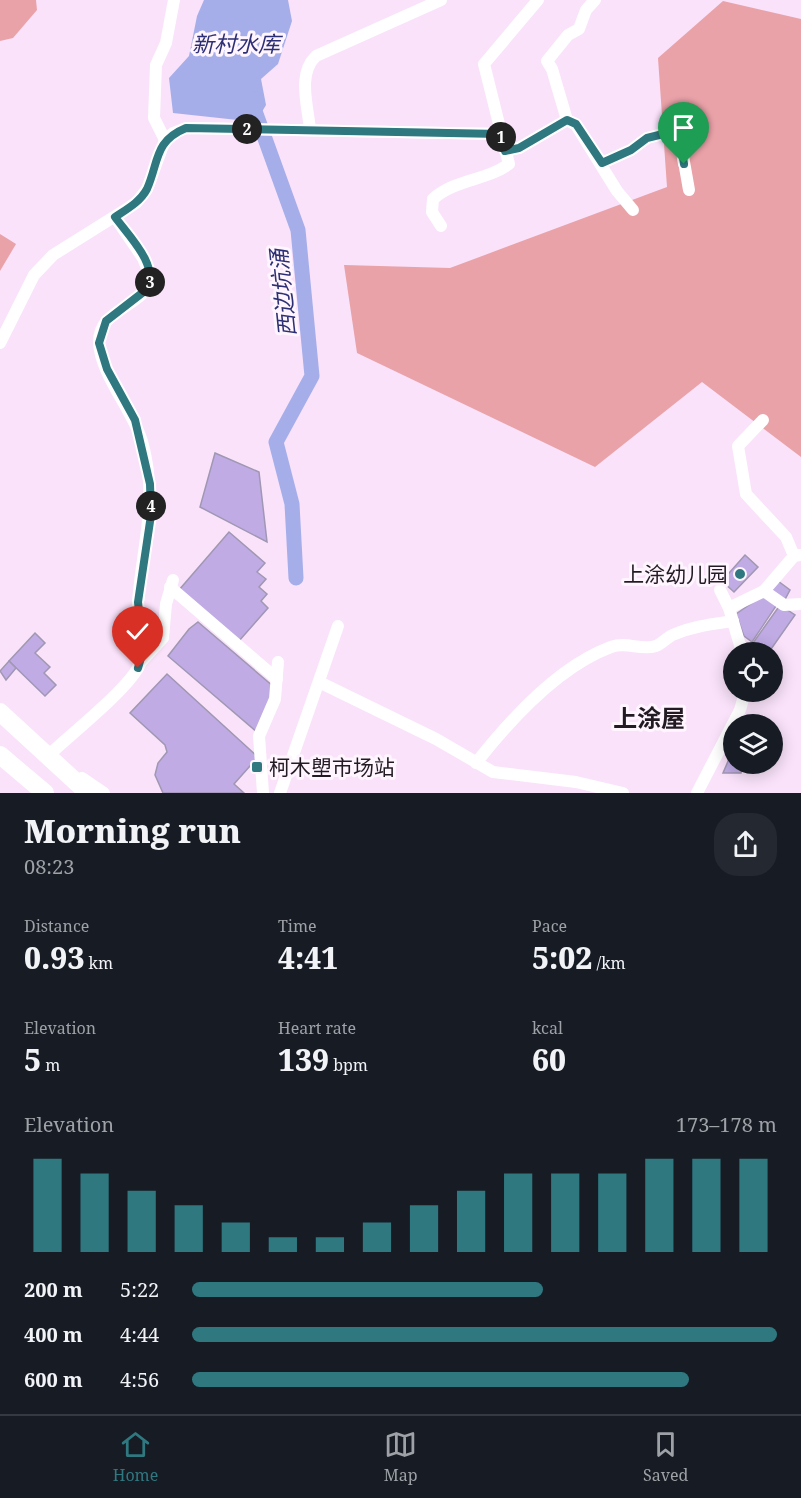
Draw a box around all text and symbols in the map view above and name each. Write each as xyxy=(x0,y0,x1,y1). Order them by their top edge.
water label: 新村水库 xyxy=(192,28,284,58)
pin xyxy=(658,102,709,164)
icon: arrive xyxy=(667,111,700,144)
pin: 2 xyxy=(232,114,262,144)
text: 2 xyxy=(242,118,252,140)
pin: 1 xyxy=(486,122,516,152)
text: 1 xyxy=(496,126,506,148)
water label: 西边坑涌 xyxy=(262,245,302,338)
pin: 3 xyxy=(135,267,165,297)
text: 3 xyxy=(145,271,155,293)
pin: 4 xyxy=(136,491,166,521)
text: 4 xyxy=(146,495,156,517)
place label: 上涂幼儿园 xyxy=(623,560,728,588)
marker: 上涂幼儿园 xyxy=(733,567,747,581)
pin xyxy=(112,606,163,668)
icon: check xyxy=(121,615,154,648)
map controls xyxy=(723,642,783,774)
button: locate xyxy=(723,642,783,702)
district label: 上涂屋 xyxy=(613,701,685,734)
button: layers xyxy=(723,714,783,774)
place label: 柯木塱市场站 xyxy=(269,753,395,781)
marker: 柯木塱市场站 xyxy=(250,760,264,774)
text: Morning run xyxy=(24,808,241,853)
button: share xyxy=(714,813,777,876)
text: 08:23 xyxy=(24,853,74,880)
text: Distance xyxy=(24,915,89,937)
text: Time xyxy=(278,915,317,937)
text: Pace xyxy=(532,915,567,937)
text: 0.93 xyxy=(24,937,84,978)
text: 4:41 xyxy=(278,937,338,978)
text: 5:02 xyxy=(532,937,592,978)
text: km xyxy=(84,952,113,974)
text: /km xyxy=(592,952,626,974)
text: Elevation xyxy=(24,1017,96,1039)
text: Heart rate xyxy=(278,1017,356,1039)
text: kcal xyxy=(532,1017,563,1039)
text: 5 xyxy=(24,1039,41,1080)
text: 139 xyxy=(278,1039,329,1080)
text: 60 xyxy=(532,1039,566,1080)
text: m xyxy=(41,1054,60,1076)
text: bpm xyxy=(329,1054,368,1076)
text: Elevation xyxy=(24,1111,114,1138)
text: 173–178 m xyxy=(676,1111,777,1138)
text: 200 m xyxy=(24,1276,83,1303)
text: 5:22 xyxy=(120,1276,159,1303)
text: 400 m xyxy=(24,1321,83,1348)
text: 4:44 xyxy=(120,1321,159,1348)
text: 600 m xyxy=(24,1366,83,1393)
text: 4:56 xyxy=(120,1366,159,1393)
tab: Home xyxy=(113,1428,158,1486)
tab: Map xyxy=(384,1428,418,1486)
tab: Saved xyxy=(643,1428,688,1486)

